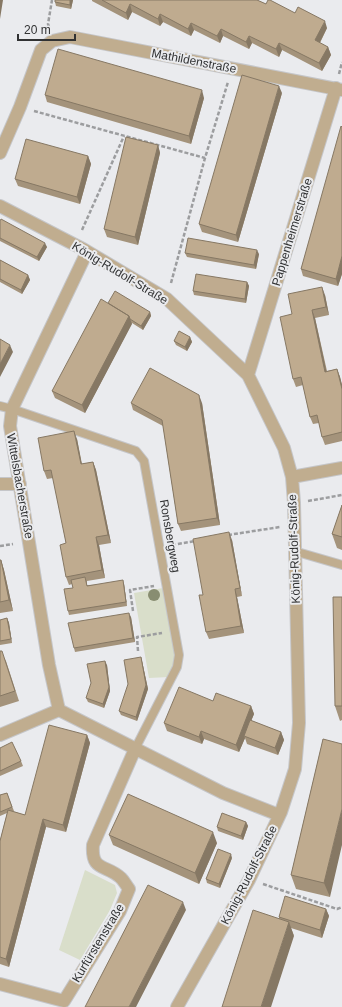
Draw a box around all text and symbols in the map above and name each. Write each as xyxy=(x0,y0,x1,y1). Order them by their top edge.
scale bar xyxy=(18,16,75,42)
text: 20 m xyxy=(24,23,51,37)
street label: Mathildenstraße xyxy=(150,46,238,76)
street label: Pappenheimerstraße xyxy=(269,176,315,288)
street label: König-Rudolf-Straße xyxy=(70,239,171,307)
street label: Wittelsbacherstraße xyxy=(4,432,36,540)
street label: König-Rudolf-Straße xyxy=(285,494,303,604)
street label: Ronsbergweg xyxy=(157,498,183,574)
street label: König-Rudolf-Straße xyxy=(218,823,280,927)
street label: Kurfürstenstraße xyxy=(69,901,127,985)

